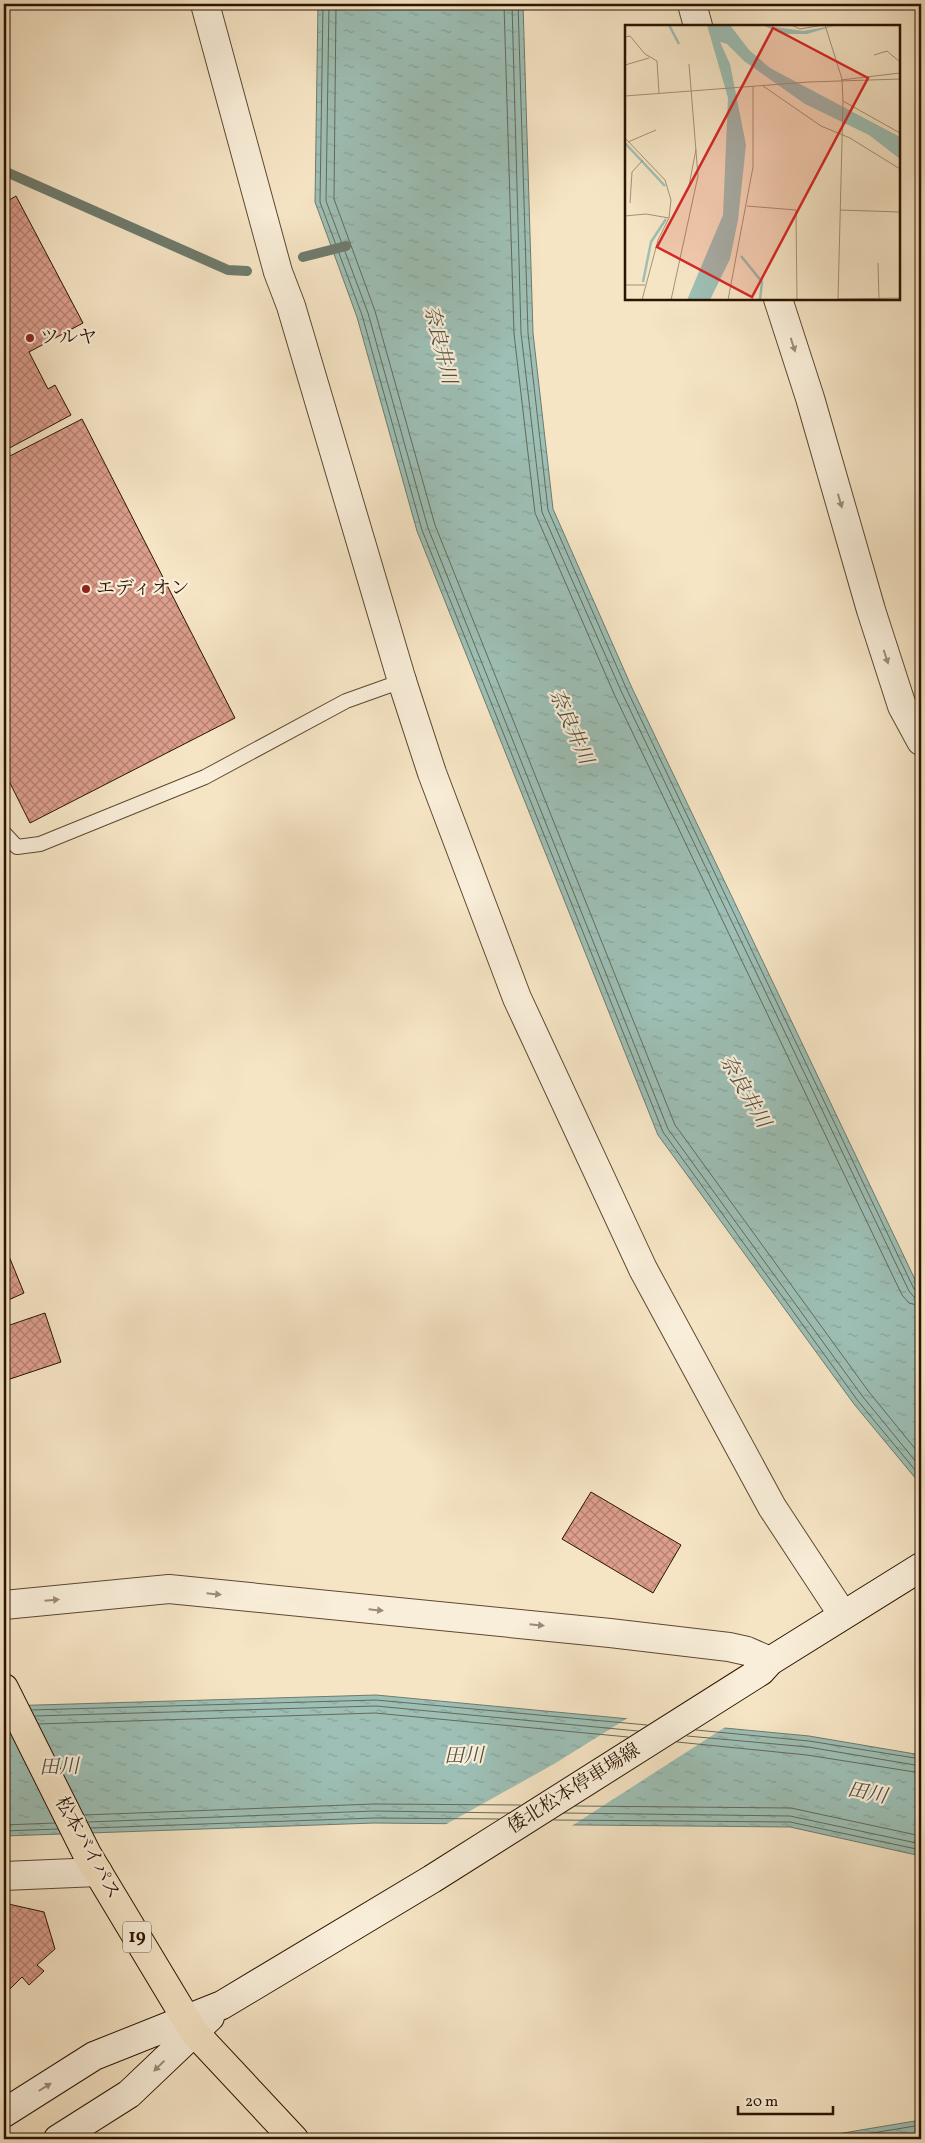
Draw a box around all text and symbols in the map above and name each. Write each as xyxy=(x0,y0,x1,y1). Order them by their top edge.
inset map xyxy=(625,25,900,300)
water label: 奈良井川 xyxy=(416,303,463,389)
place label: ツルヤ xyxy=(40,325,97,351)
marker: ツルヤ xyxy=(24,332,36,344)
one-way arrow xyxy=(790,338,798,353)
one-way arrow xyxy=(836,493,844,508)
place label: エディオン xyxy=(96,576,189,602)
marker: エディオン xyxy=(80,583,92,595)
one-way arrow xyxy=(882,649,890,664)
water label: 奈良井川 xyxy=(541,685,600,771)
water label: 奈良井川 xyxy=(712,1050,777,1135)
one-way arrow xyxy=(206,1590,222,1598)
one-way arrow xyxy=(45,1596,61,1604)
one-way arrow xyxy=(368,1606,384,1614)
one-way arrow xyxy=(530,1622,546,1630)
street label: 倭北松本停車場線 xyxy=(503,1738,645,1840)
water label: 田川 xyxy=(444,1743,486,1771)
water label: 田川 xyxy=(39,1753,81,1783)
water label: 田川 xyxy=(845,1776,891,1812)
street label: 松本バイパス xyxy=(48,1792,126,1904)
road number: 19 xyxy=(123,1921,151,1952)
one-way arrow xyxy=(153,2060,165,2072)
one-way arrow xyxy=(38,2082,52,2091)
scale bar xyxy=(738,2083,832,2115)
text: 20 m xyxy=(745,2092,778,2113)

